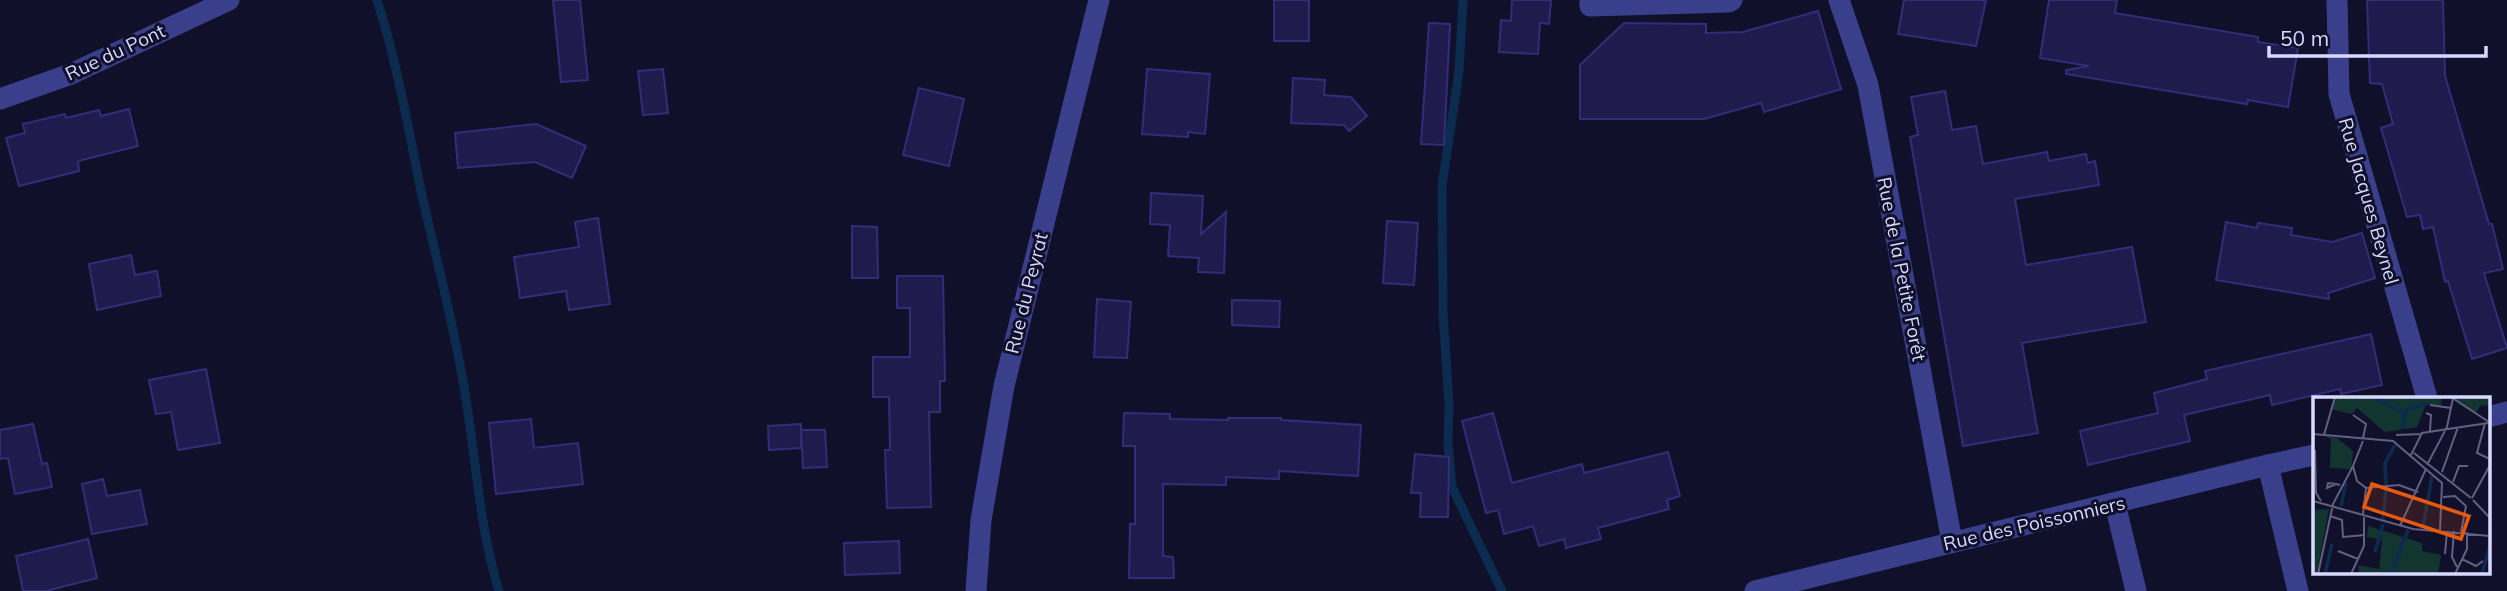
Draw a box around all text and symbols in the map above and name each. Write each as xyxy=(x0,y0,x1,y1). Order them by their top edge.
scale bar xyxy=(2269,14,2486,58)
street label: Rue du Pont xyxy=(61,18,169,86)
text: 50 m xyxy=(2280,25,2329,51)
street label: Rue Jacques Beynel xyxy=(2334,115,2404,287)
street label: Rue de la Petite Forêt xyxy=(1872,175,1932,364)
street label: Rue du Peyrat xyxy=(999,230,1053,356)
inset map xyxy=(2313,397,2490,574)
street label: Rue des Poissonniers xyxy=(1941,490,2127,556)

